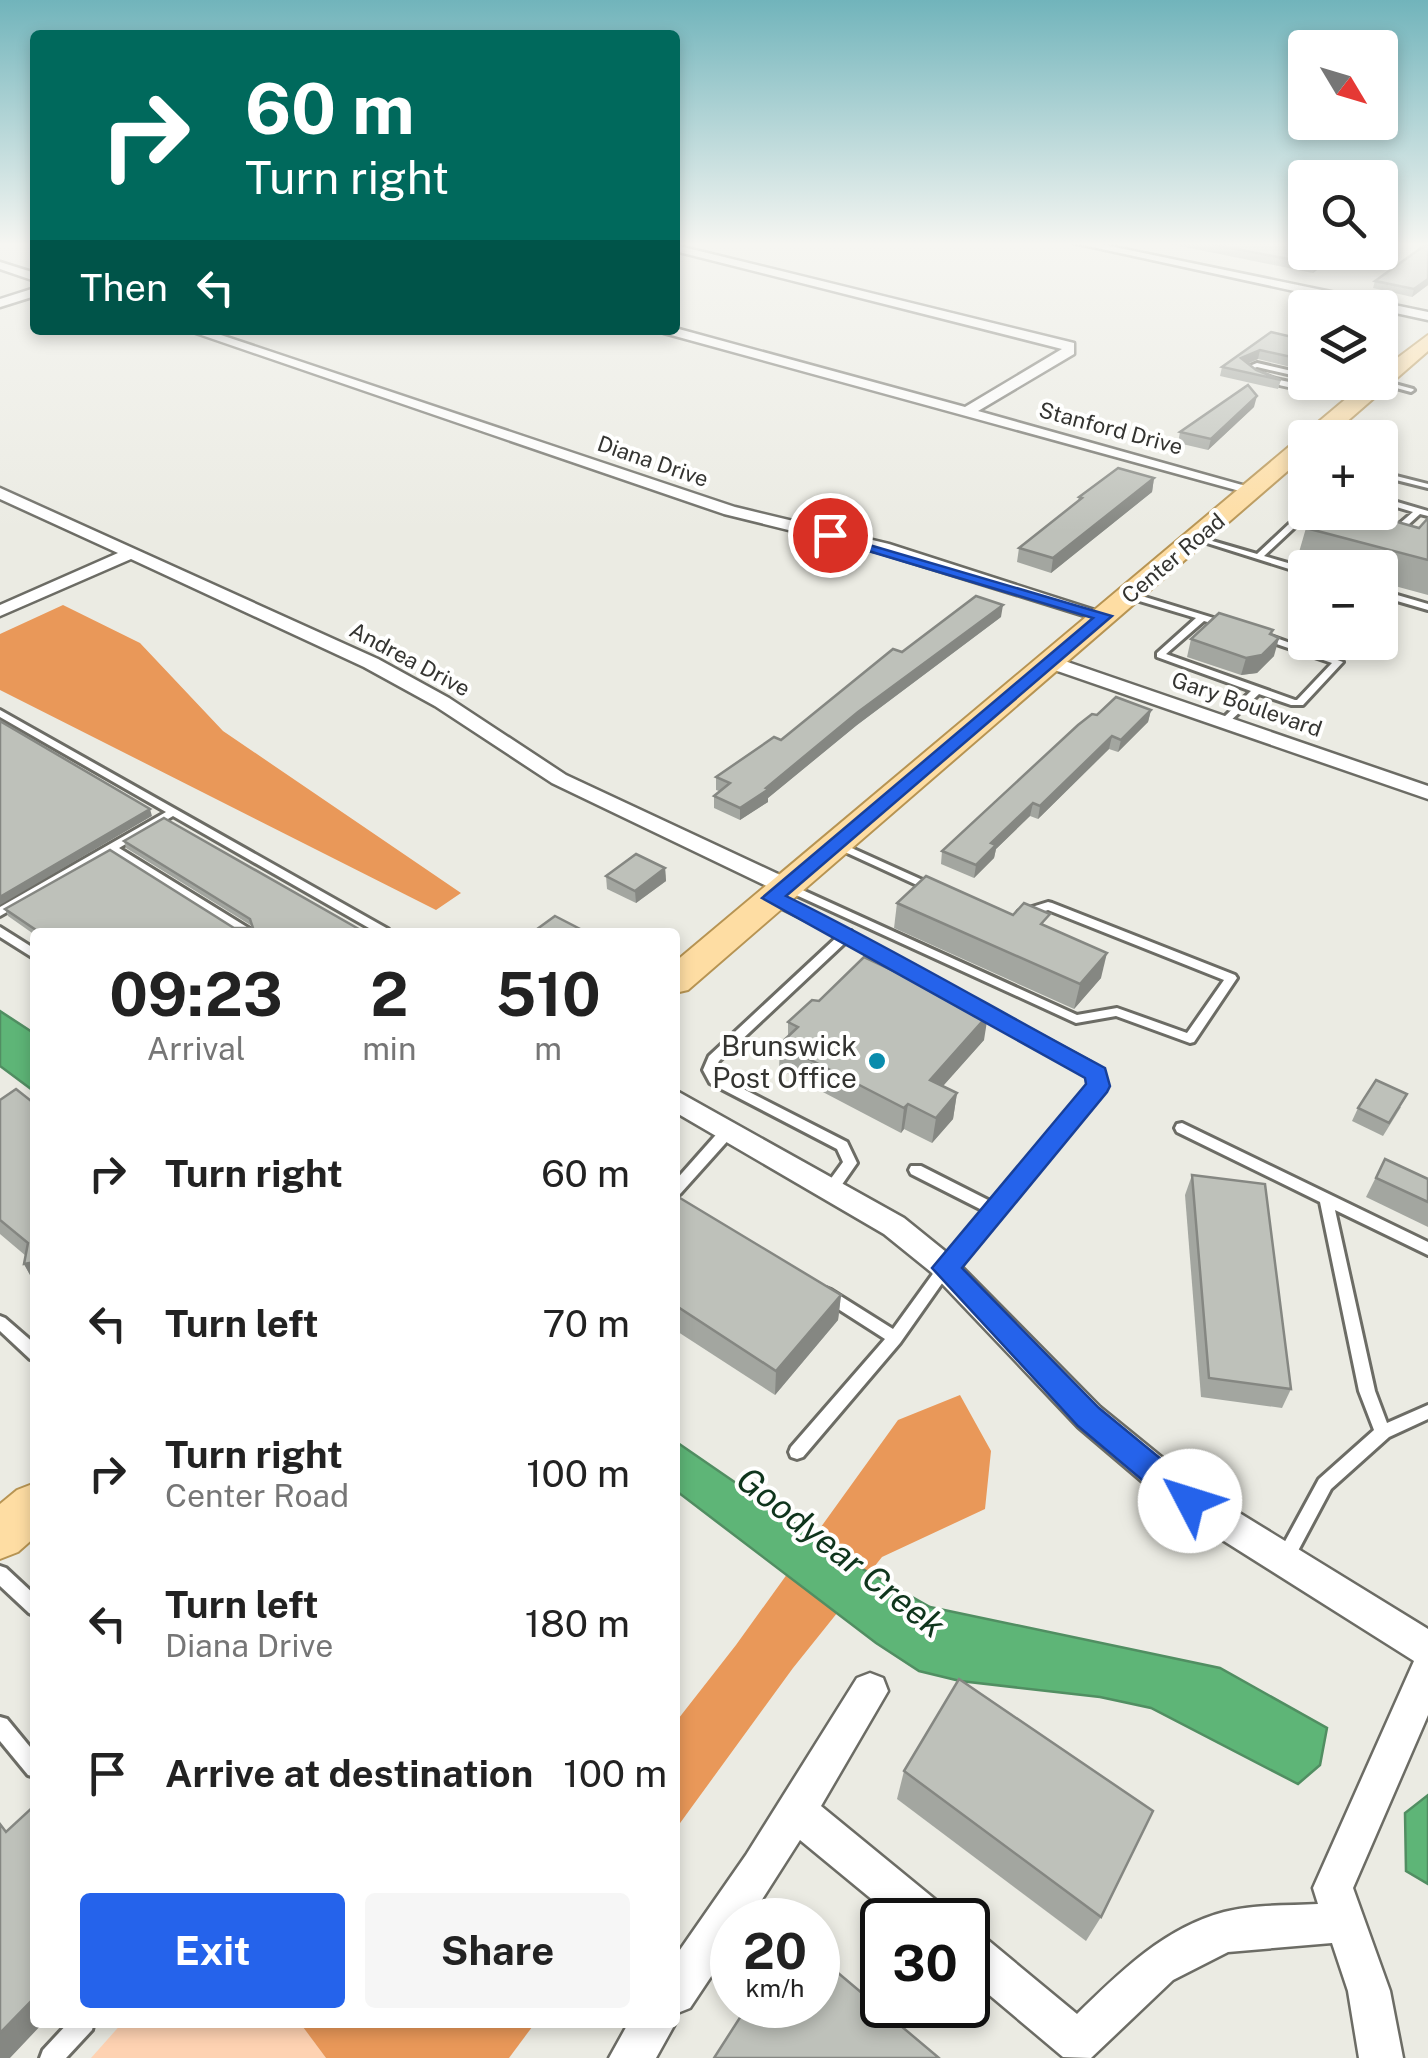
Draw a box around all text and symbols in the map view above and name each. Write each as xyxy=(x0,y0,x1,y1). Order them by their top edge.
north arrow xyxy=(1288,30,1398,140)
map controls xyxy=(1288,30,1398,660)
text: 60 m xyxy=(245,67,415,150)
icon: right xyxy=(80,70,210,200)
text: Turn right xyxy=(245,151,449,204)
button: search xyxy=(1288,160,1398,270)
icon: left xyxy=(188,260,243,315)
text: Then xyxy=(80,265,168,310)
button: layers xyxy=(1288,290,1398,400)
street label: Stanford Drive xyxy=(1036,396,1186,460)
button: + xyxy=(1288,420,1398,530)
street label: Diana Drive xyxy=(594,430,712,492)
pin xyxy=(788,493,873,578)
street label: Center Road xyxy=(1116,507,1230,609)
icon: arrive xyxy=(803,508,858,563)
button: − xyxy=(1288,550,1398,660)
street label: Andrea Drive xyxy=(345,616,475,702)
street label: Gary Boulevard xyxy=(1168,666,1326,742)
text: 09:23 xyxy=(109,959,283,1030)
text: 2 xyxy=(370,959,408,1030)
text: 510 xyxy=(496,959,601,1030)
place label: Brunswick Post Office xyxy=(712,1029,857,1094)
text: Arrival xyxy=(147,1030,245,1067)
text: min xyxy=(362,1030,416,1067)
text: m xyxy=(534,1030,562,1067)
marker: Brunswick Post Office xyxy=(866,1050,888,1072)
icon: right xyxy=(80,1146,135,1201)
text: Turn right xyxy=(165,1151,343,1196)
text: 60 m xyxy=(541,1151,630,1196)
icon: left xyxy=(80,1296,135,1351)
text: Turn left xyxy=(165,1301,319,1346)
text: 70 m xyxy=(543,1301,630,1346)
text: Turn right xyxy=(165,1432,343,1477)
icon: right xyxy=(80,1446,135,1501)
position arrow xyxy=(1138,1449,1242,1553)
text: 100 m xyxy=(526,1451,630,1496)
water label: Goodyear Creek xyxy=(729,1458,953,1646)
text: Center Road xyxy=(165,1477,349,1514)
text: Turn left xyxy=(165,1582,319,1627)
icon: left xyxy=(80,1596,135,1651)
text: 180 m xyxy=(525,1601,630,1646)
text: Diana Drive xyxy=(165,1627,333,1664)
icon: arrive xyxy=(80,1746,135,1801)
text: Arrive at destination xyxy=(165,1751,533,1796)
text: 100 m xyxy=(563,1751,667,1796)
button: Exit xyxy=(80,1893,345,2008)
button: Share xyxy=(365,1893,630,2008)
speed limit sign: 30 xyxy=(860,1898,990,2028)
text: 20 xyxy=(743,1921,807,1980)
text: km/h xyxy=(746,1973,804,2003)

